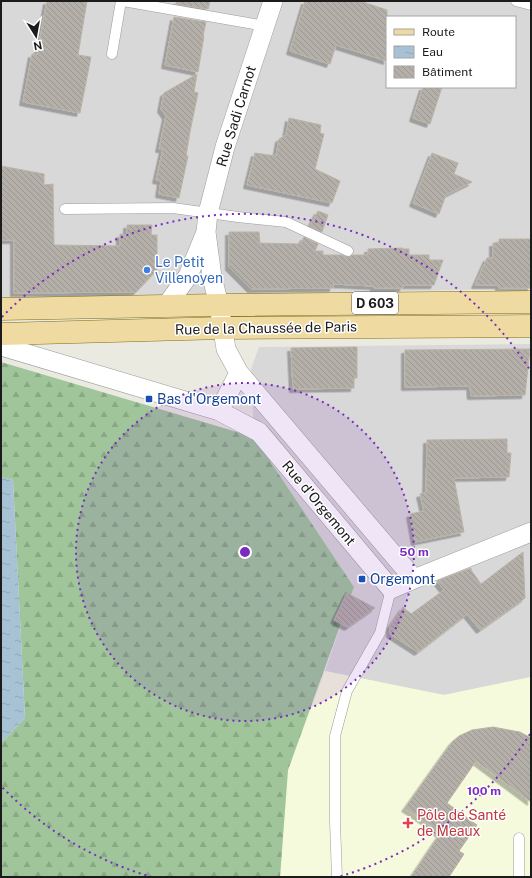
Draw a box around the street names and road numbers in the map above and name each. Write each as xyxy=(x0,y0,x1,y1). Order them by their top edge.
street label: Rue Sadi Carnot xyxy=(213,63,259,169)
road number: D 603 xyxy=(352,292,398,314)
street label: Rue de la Chaussée de Paris xyxy=(175,318,357,338)
street label: Rue d'Orgemont xyxy=(279,458,359,548)

